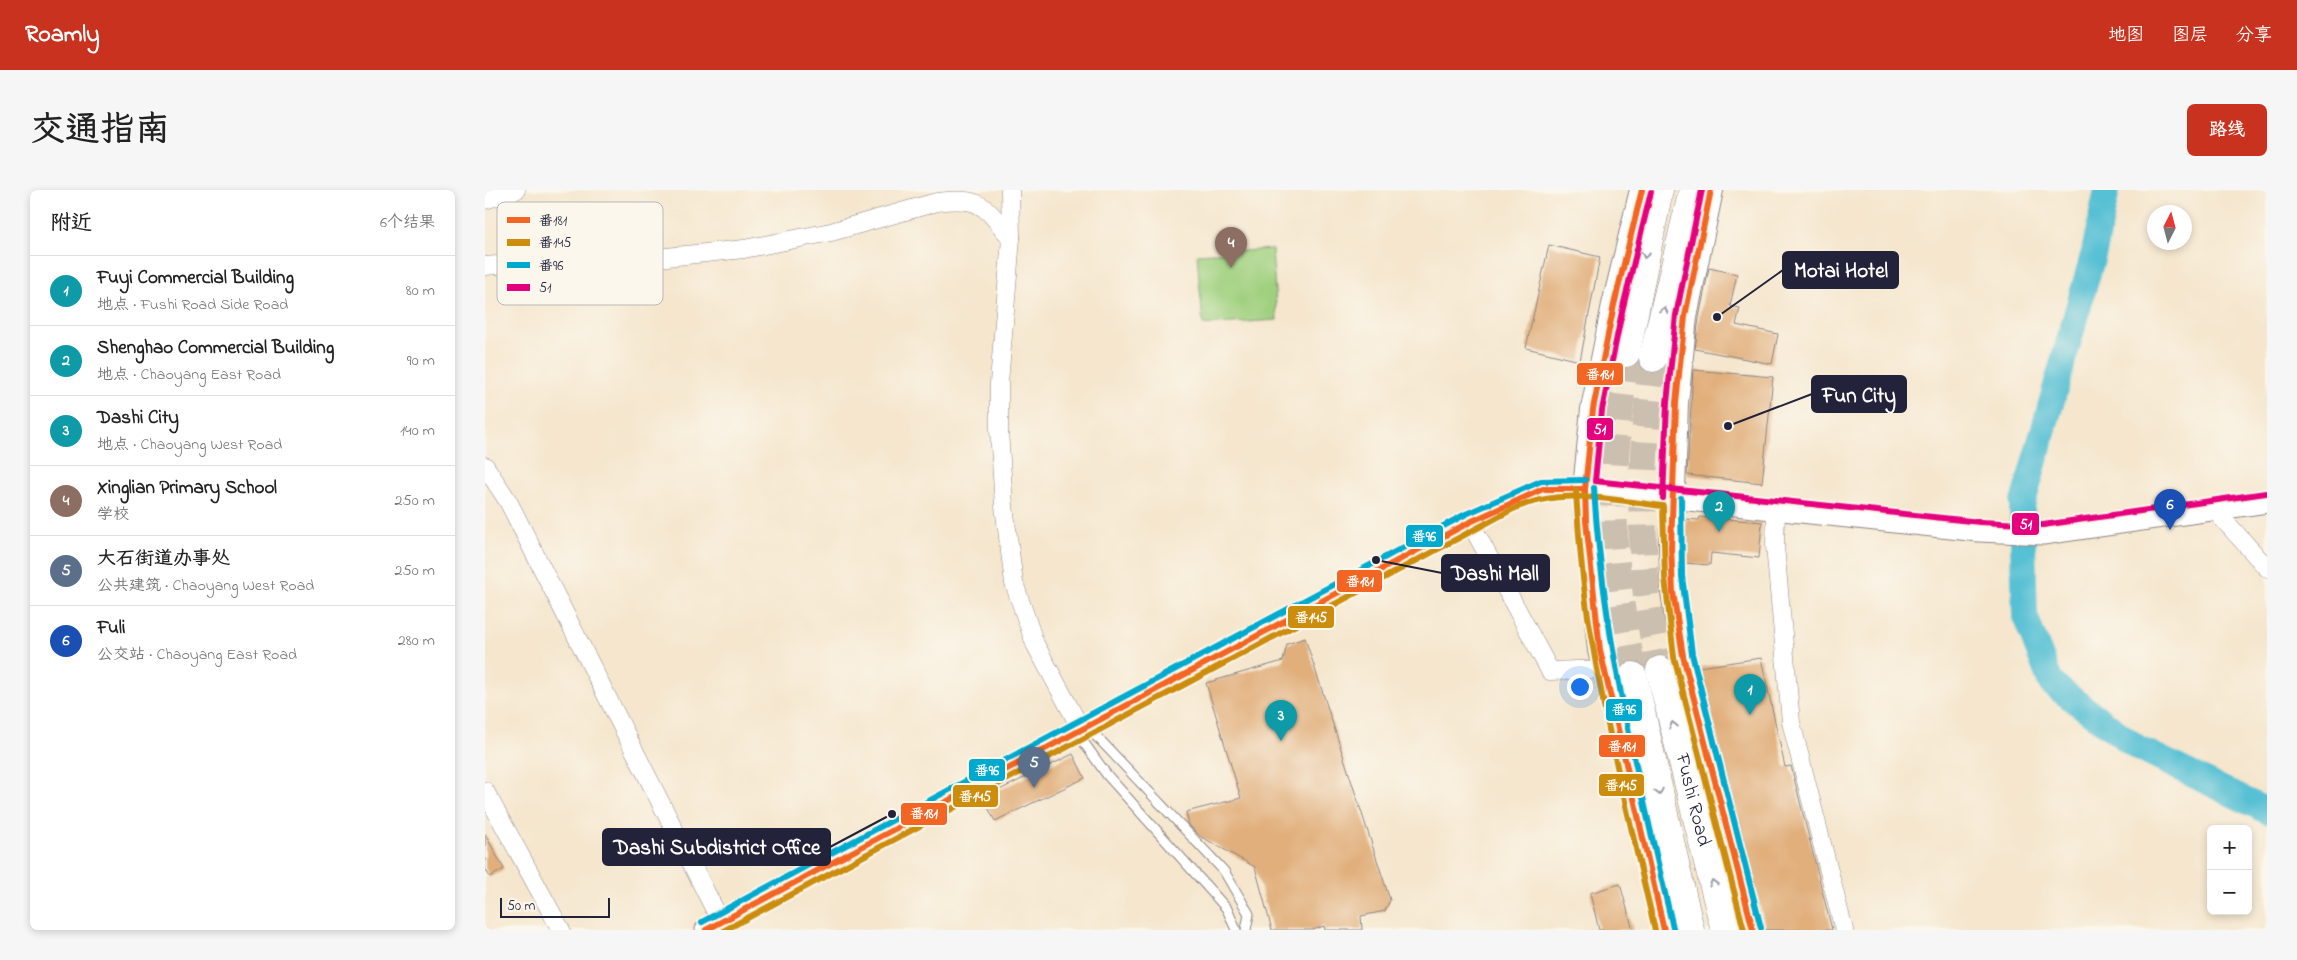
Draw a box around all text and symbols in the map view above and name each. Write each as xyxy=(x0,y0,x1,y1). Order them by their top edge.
text: Roamly xyxy=(25,18,100,53)
text: 地图 xyxy=(2108,23,2144,49)
text: 图层 xyxy=(2172,23,2208,49)
text: 分享 xyxy=(2236,23,2272,49)
button: 路线 xyxy=(2187,104,2267,156)
text: 交通指南 xyxy=(30,106,170,157)
legend xyxy=(497,202,663,305)
north arrow xyxy=(2147,205,2192,250)
text: 附近 xyxy=(50,209,92,239)
text: 6个结果 xyxy=(380,211,435,235)
text: 番181 xyxy=(539,211,568,232)
pin: 4 xyxy=(1215,227,1247,268)
text: 番145 xyxy=(539,233,571,254)
one-way arrow xyxy=(1641,251,1651,259)
callout: Motai Hotel xyxy=(1783,252,1898,288)
text: 番96 xyxy=(539,256,563,277)
text: Motai Hotel xyxy=(1794,257,1889,287)
text: Fuyi Commercial Building xyxy=(97,265,294,292)
text: 51 xyxy=(539,278,552,299)
text: 1 xyxy=(63,279,69,303)
text: 80 m xyxy=(406,279,435,303)
text: 地点 · Fushi Road Side Road xyxy=(97,293,288,317)
one-way arrow xyxy=(1658,306,1669,315)
text: Shenghao Commercial Building xyxy=(97,335,334,362)
text: 2 xyxy=(62,349,70,373)
text: 90 m xyxy=(407,349,435,373)
line badge: 番181 xyxy=(1576,362,1624,386)
text: 地点 · Chaoyang East Road xyxy=(97,363,281,387)
text: 番181 xyxy=(1586,365,1615,386)
callout: Fun City xyxy=(1812,376,1906,412)
text: Fun City xyxy=(1821,382,1896,414)
text: Dashi City xyxy=(97,405,179,432)
line badge: 51 xyxy=(1586,417,1614,441)
text: 3 xyxy=(63,419,69,443)
text: 140 m xyxy=(400,419,435,443)
text: 51 xyxy=(1594,420,1607,441)
text: 地点 · Chaoyang West Road xyxy=(97,433,282,457)
text: Xinglian Primary School xyxy=(97,475,277,502)
text: 4 xyxy=(63,489,69,513)
text: 250 m xyxy=(395,489,435,513)
pin: 6 xyxy=(2154,489,2186,530)
pin: 2 xyxy=(1703,491,1735,532)
text: 学校 xyxy=(97,503,129,527)
line badge: 51 xyxy=(2011,512,2040,536)
text: 51 xyxy=(2020,515,2033,536)
line badge: 番96 xyxy=(1405,524,1444,548)
text: 番96 xyxy=(1412,527,1437,548)
text: 大石街道办事处 xyxy=(97,546,230,573)
callout: Dashi Mall xyxy=(1442,555,1549,591)
text: 5 xyxy=(61,559,71,583)
text: 250 m xyxy=(395,559,435,583)
text: Dashi Mall xyxy=(1450,560,1539,590)
line badge: 番181 xyxy=(1336,569,1383,593)
text: 番181 xyxy=(1346,572,1375,593)
text: 公共建筑 · Chaoyang West Road xyxy=(97,574,314,598)
line badge: 番145 xyxy=(1287,605,1335,629)
text: 番145 xyxy=(1295,608,1327,629)
text: Fuli xyxy=(97,615,125,642)
text: 6 xyxy=(62,629,70,653)
text: 280 m xyxy=(398,629,435,653)
text: 公交站 · Chaoyang East Road xyxy=(97,643,297,667)
your location xyxy=(1567,674,1593,700)
pin: 1 xyxy=(1734,674,1766,715)
line badge: 番96 xyxy=(1605,698,1643,722)
pin: 3 xyxy=(1265,700,1297,741)
text: 番96 xyxy=(1612,700,1637,721)
one-way arrow xyxy=(1669,722,1679,730)
line badge: 番181 xyxy=(1598,734,1646,758)
text: 番181 xyxy=(1608,737,1637,758)
pin: 5 xyxy=(1018,747,1050,788)
street label: Fushi Road xyxy=(1667,750,1718,849)
line badge: 番96 xyxy=(968,758,1006,782)
text: 番96 xyxy=(975,761,1000,782)
line badge: 番145 xyxy=(1598,773,1645,797)
text: 番145 xyxy=(1605,776,1637,797)
line badge: 番145 xyxy=(952,784,999,808)
text: 番145 xyxy=(959,787,991,808)
one-way arrow xyxy=(1653,787,1664,796)
line badge: 番181 xyxy=(900,802,948,826)
text: 番181 xyxy=(910,804,939,825)
map controls xyxy=(2207,825,2252,915)
button: + xyxy=(2207,825,2252,870)
callout: Dashi Subdistrict Office xyxy=(603,829,830,865)
text: Dashi Subdistrict Office xyxy=(613,834,821,864)
button: − xyxy=(2207,870,2252,915)
one-way arrow xyxy=(1708,878,1719,887)
scale bar xyxy=(500,895,610,918)
text: 50 m xyxy=(507,896,535,917)

